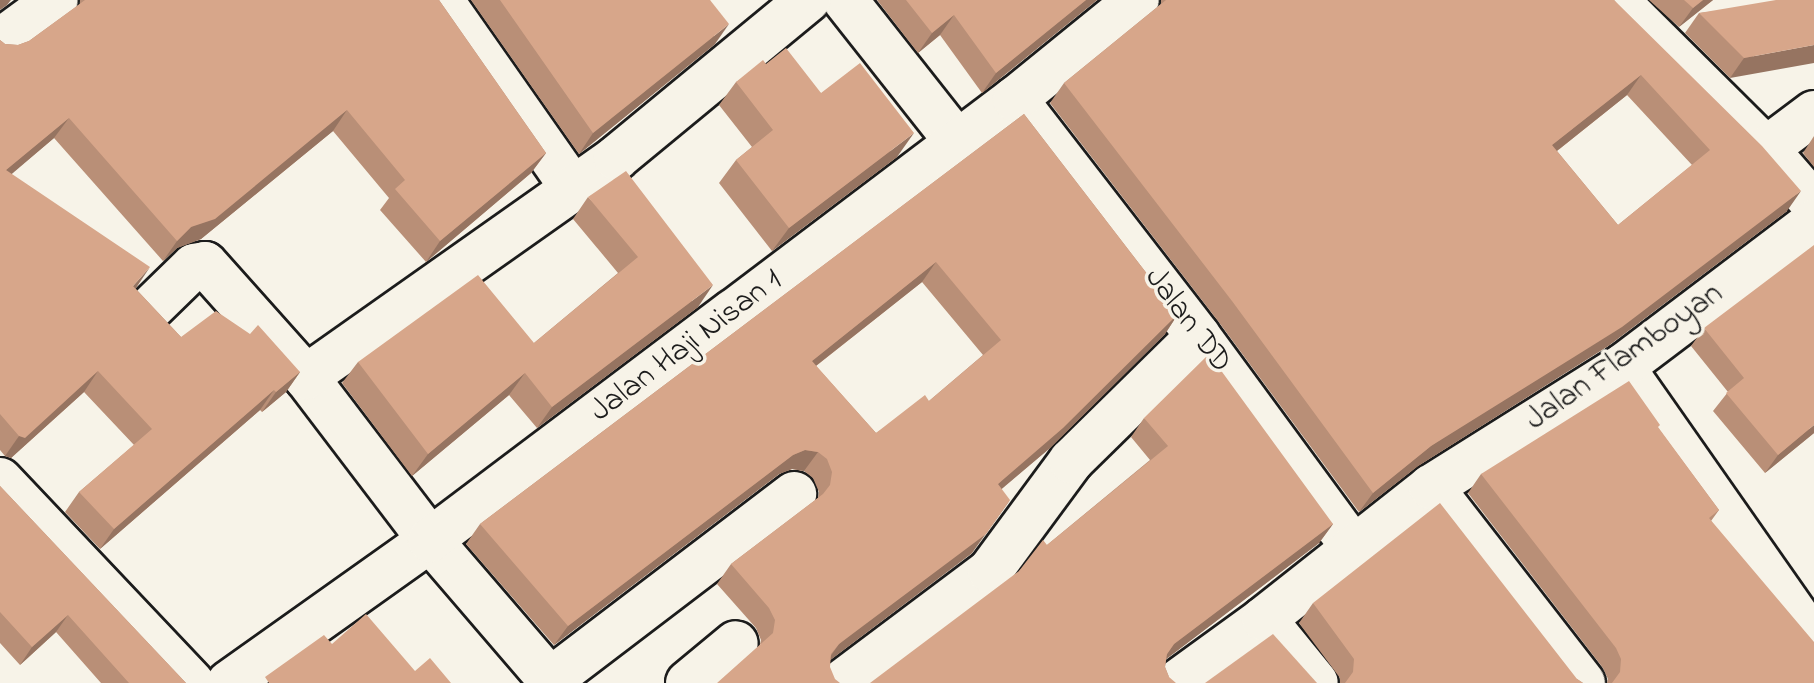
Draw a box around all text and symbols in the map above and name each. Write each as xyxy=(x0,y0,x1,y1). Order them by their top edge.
street label: Jalan DD xyxy=(1135,261,1239,381)
street label: Jalan Haji Nisan 1 xyxy=(584,262,790,432)
street label: Jalan Flamboyan xyxy=(1519,276,1731,440)

